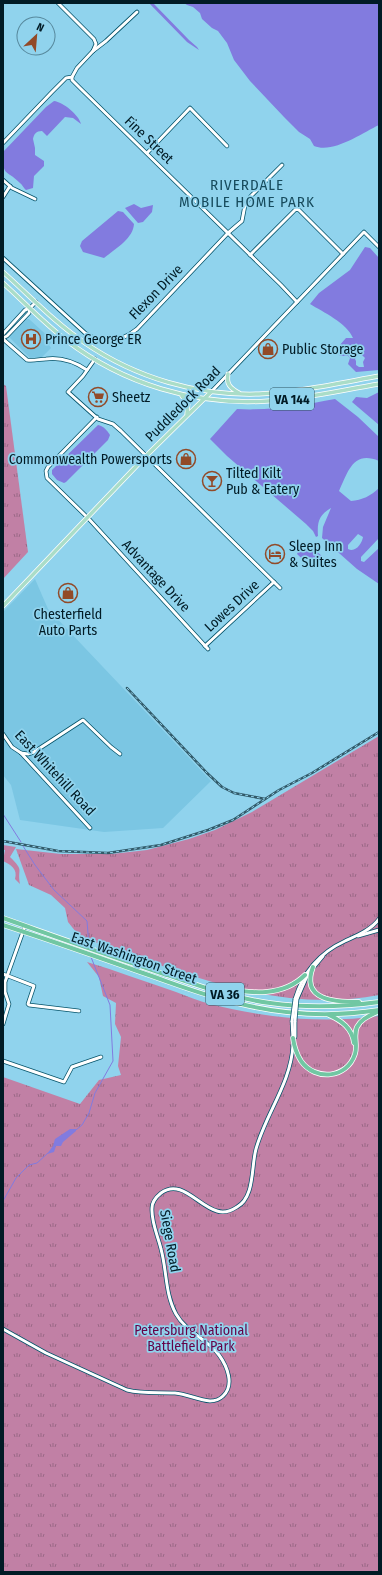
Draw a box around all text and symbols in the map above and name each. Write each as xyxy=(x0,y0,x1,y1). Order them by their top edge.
north arrow xyxy=(16,16,56,56)
text: N xyxy=(34,20,46,35)
street label: Fine Street xyxy=(121,113,177,168)
district label: RIVERDALE MOBILE HOME PARK xyxy=(179,176,315,211)
street label: Flexon Drive xyxy=(126,261,187,323)
hospital icon: Prince George ER xyxy=(20,328,42,350)
place label: Prince George ER xyxy=(45,331,142,348)
shop icon: Public Storage xyxy=(257,338,279,360)
place label: Public Storage xyxy=(282,341,363,358)
street label: Puddledock Road xyxy=(142,363,224,445)
supermarket icon: Sheetz xyxy=(87,386,109,408)
road number: VA 144 xyxy=(270,388,314,410)
place label: Sheetz xyxy=(112,389,151,406)
shop icon: Commonwealth Powersports xyxy=(175,448,197,470)
place label: Commonwealth Powersports xyxy=(9,451,172,468)
place label: Tilted Kilt Pub & Eatery xyxy=(226,465,300,498)
bar icon: Tilted Kilt Pub & Eatery xyxy=(201,470,223,492)
street label: Advantage Drive xyxy=(118,536,194,616)
place label: Sleep Inn & Suites xyxy=(289,538,343,571)
hotel icon: Sleep Inn & Suites xyxy=(264,543,286,565)
street label: Lowes Drive xyxy=(201,576,263,635)
shop icon: Chesterfield Auto Parts xyxy=(57,582,79,604)
place label: Chesterfield Auto Parts xyxy=(34,606,102,639)
street label: East Whitehill Road xyxy=(11,727,99,819)
street label: East Washington Street xyxy=(69,929,199,988)
road number: VA 36 xyxy=(206,983,244,1005)
street label: Siege Road xyxy=(156,1209,184,1273)
park label: Petersburg National Battlefield Park xyxy=(134,1322,248,1355)

